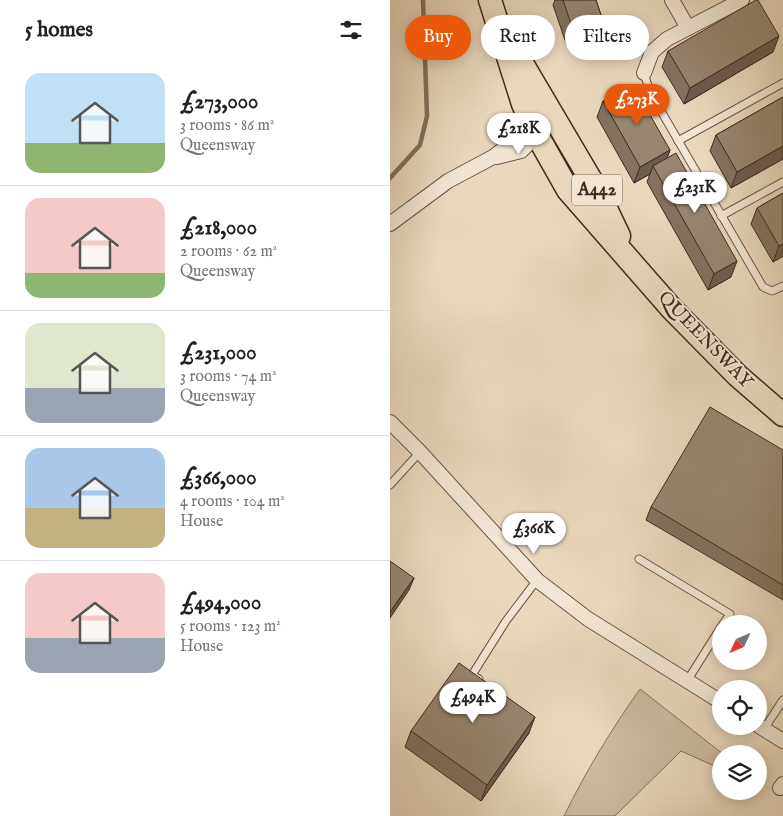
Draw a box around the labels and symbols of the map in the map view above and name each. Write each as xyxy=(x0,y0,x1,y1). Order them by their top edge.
pin: £273K xyxy=(602,84,672,126)
pin: £218K xyxy=(484,112,554,155)
pin: £231K xyxy=(660,172,730,214)
road number: A442 xyxy=(572,174,622,206)
street label: QUEENSWAY xyxy=(652,286,758,395)
pin: £366K xyxy=(499,512,569,555)
north arrow xyxy=(712,615,768,670)
pin: £494K xyxy=(438,682,508,724)

